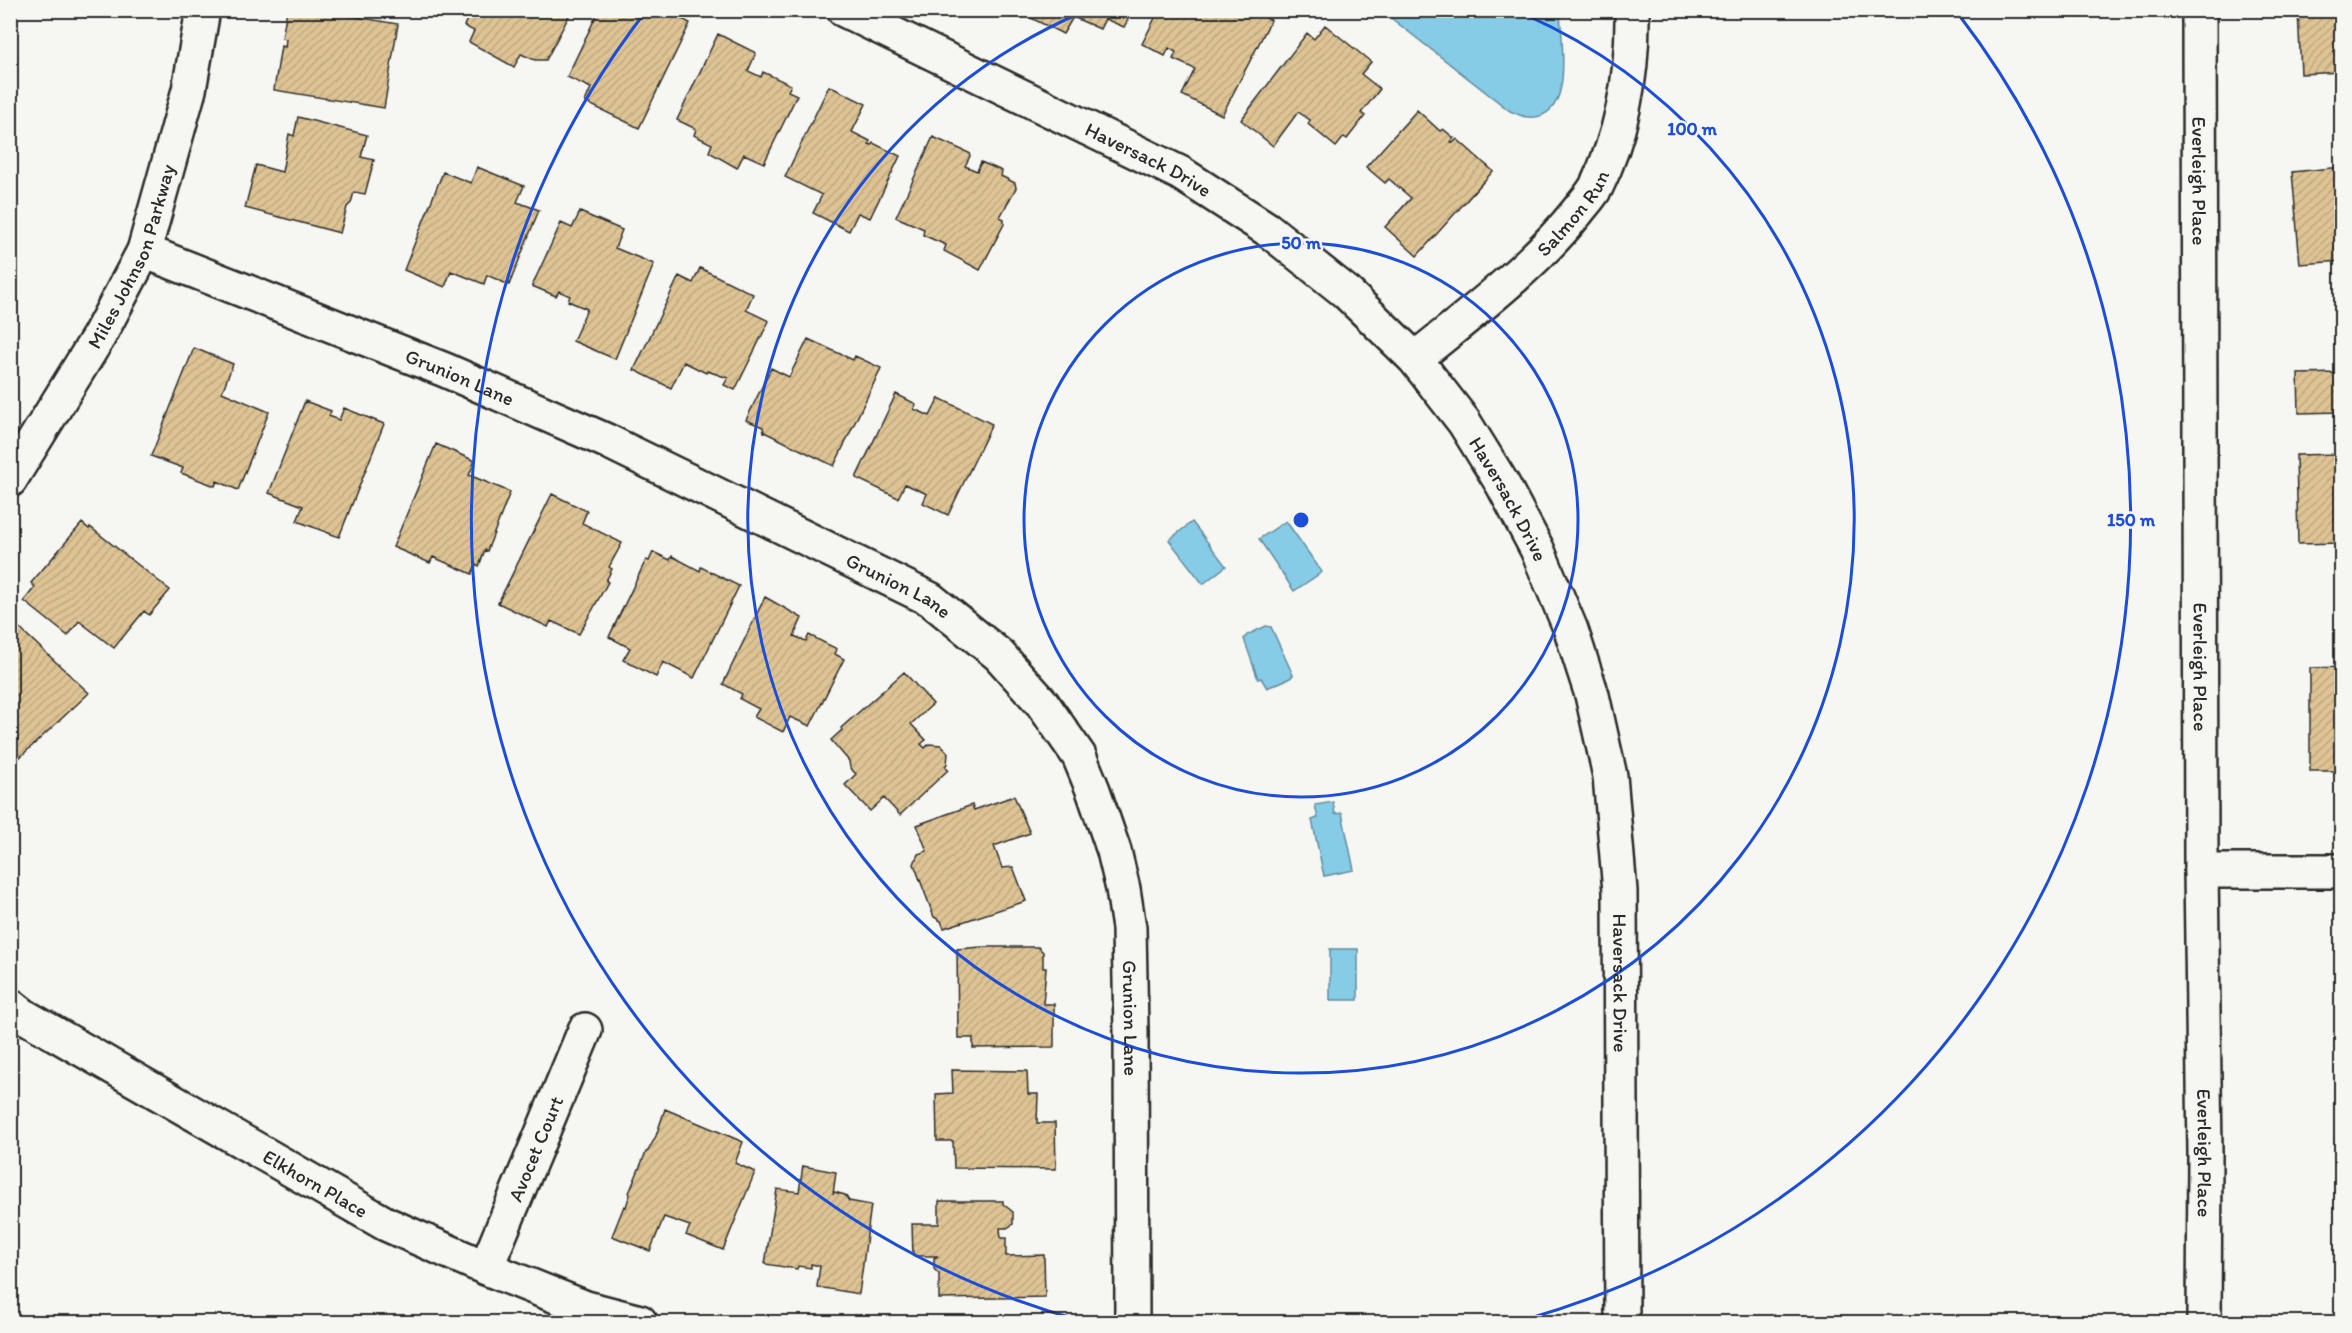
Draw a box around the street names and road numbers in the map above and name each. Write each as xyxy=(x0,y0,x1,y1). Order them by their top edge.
street label: Haversack Drive xyxy=(1081,117,1216,202)
street label: Everleigh Place xyxy=(2187,117,2212,245)
street label: Miles Johnson Parkway xyxy=(82,161,180,353)
street label: Salmon Run xyxy=(1531,166,1614,261)
street label: Grunion Lane xyxy=(402,344,518,411)
street label: Haversack Drive xyxy=(1464,432,1553,565)
street label: Grunion Lane xyxy=(842,548,956,623)
street label: Everleigh Place xyxy=(2188,603,2213,731)
street label: Haversack Drive xyxy=(1608,913,1633,1053)
street label: Grunion Lane xyxy=(1118,960,1143,1076)
street label: Everleigh Place xyxy=(2192,1088,2217,1217)
street label: Avocet Court xyxy=(503,1092,568,1205)
street label: Elkhorn Place xyxy=(259,1144,372,1223)

